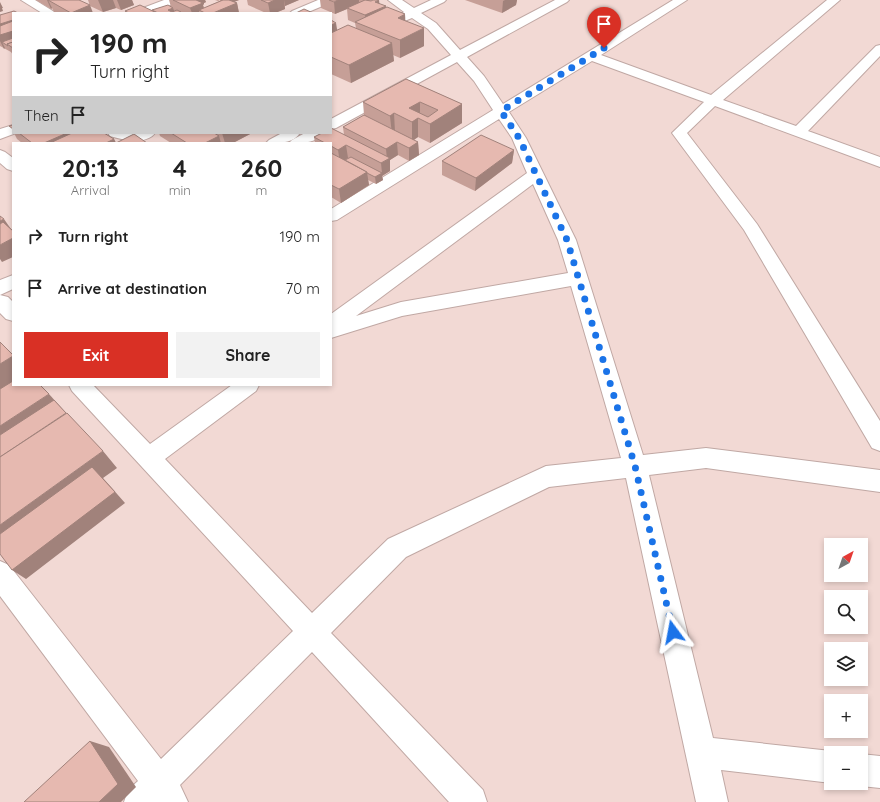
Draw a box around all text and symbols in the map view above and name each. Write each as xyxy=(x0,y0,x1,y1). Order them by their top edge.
pin xyxy=(587,7.0,621,48)
icon: arrive xyxy=(593,13,615,35)
text: 190 m xyxy=(90,25,168,60)
icon: right xyxy=(24,28,76,80)
text: Turn right xyxy=(90,60,170,83)
icon: arrive xyxy=(67,104,89,126)
text: Then xyxy=(24,106,59,125)
text: 20:13 xyxy=(62,153,119,183)
text: 4 xyxy=(173,153,187,183)
text: 260 xyxy=(241,153,282,183)
text: Arrival xyxy=(71,182,110,198)
text: min xyxy=(169,182,191,198)
text: m xyxy=(255,182,267,198)
icon: right xyxy=(24,225,46,247)
text: Turn right xyxy=(58,227,129,246)
text: 190 m xyxy=(279,227,320,246)
icon: arrive xyxy=(24,277,46,299)
text: Arrive at destination xyxy=(58,279,207,298)
text: 70 m xyxy=(286,279,320,298)
button: Exit xyxy=(24,332,168,378)
button: Share xyxy=(176,332,320,378)
north arrow xyxy=(824,538,868,582)
map controls xyxy=(824,538,868,790)
button: search xyxy=(824,590,868,634)
position arrow xyxy=(652,611,694,653)
button: layers xyxy=(824,642,868,686)
button: + xyxy=(824,694,868,738)
button: − xyxy=(824,746,868,790)

